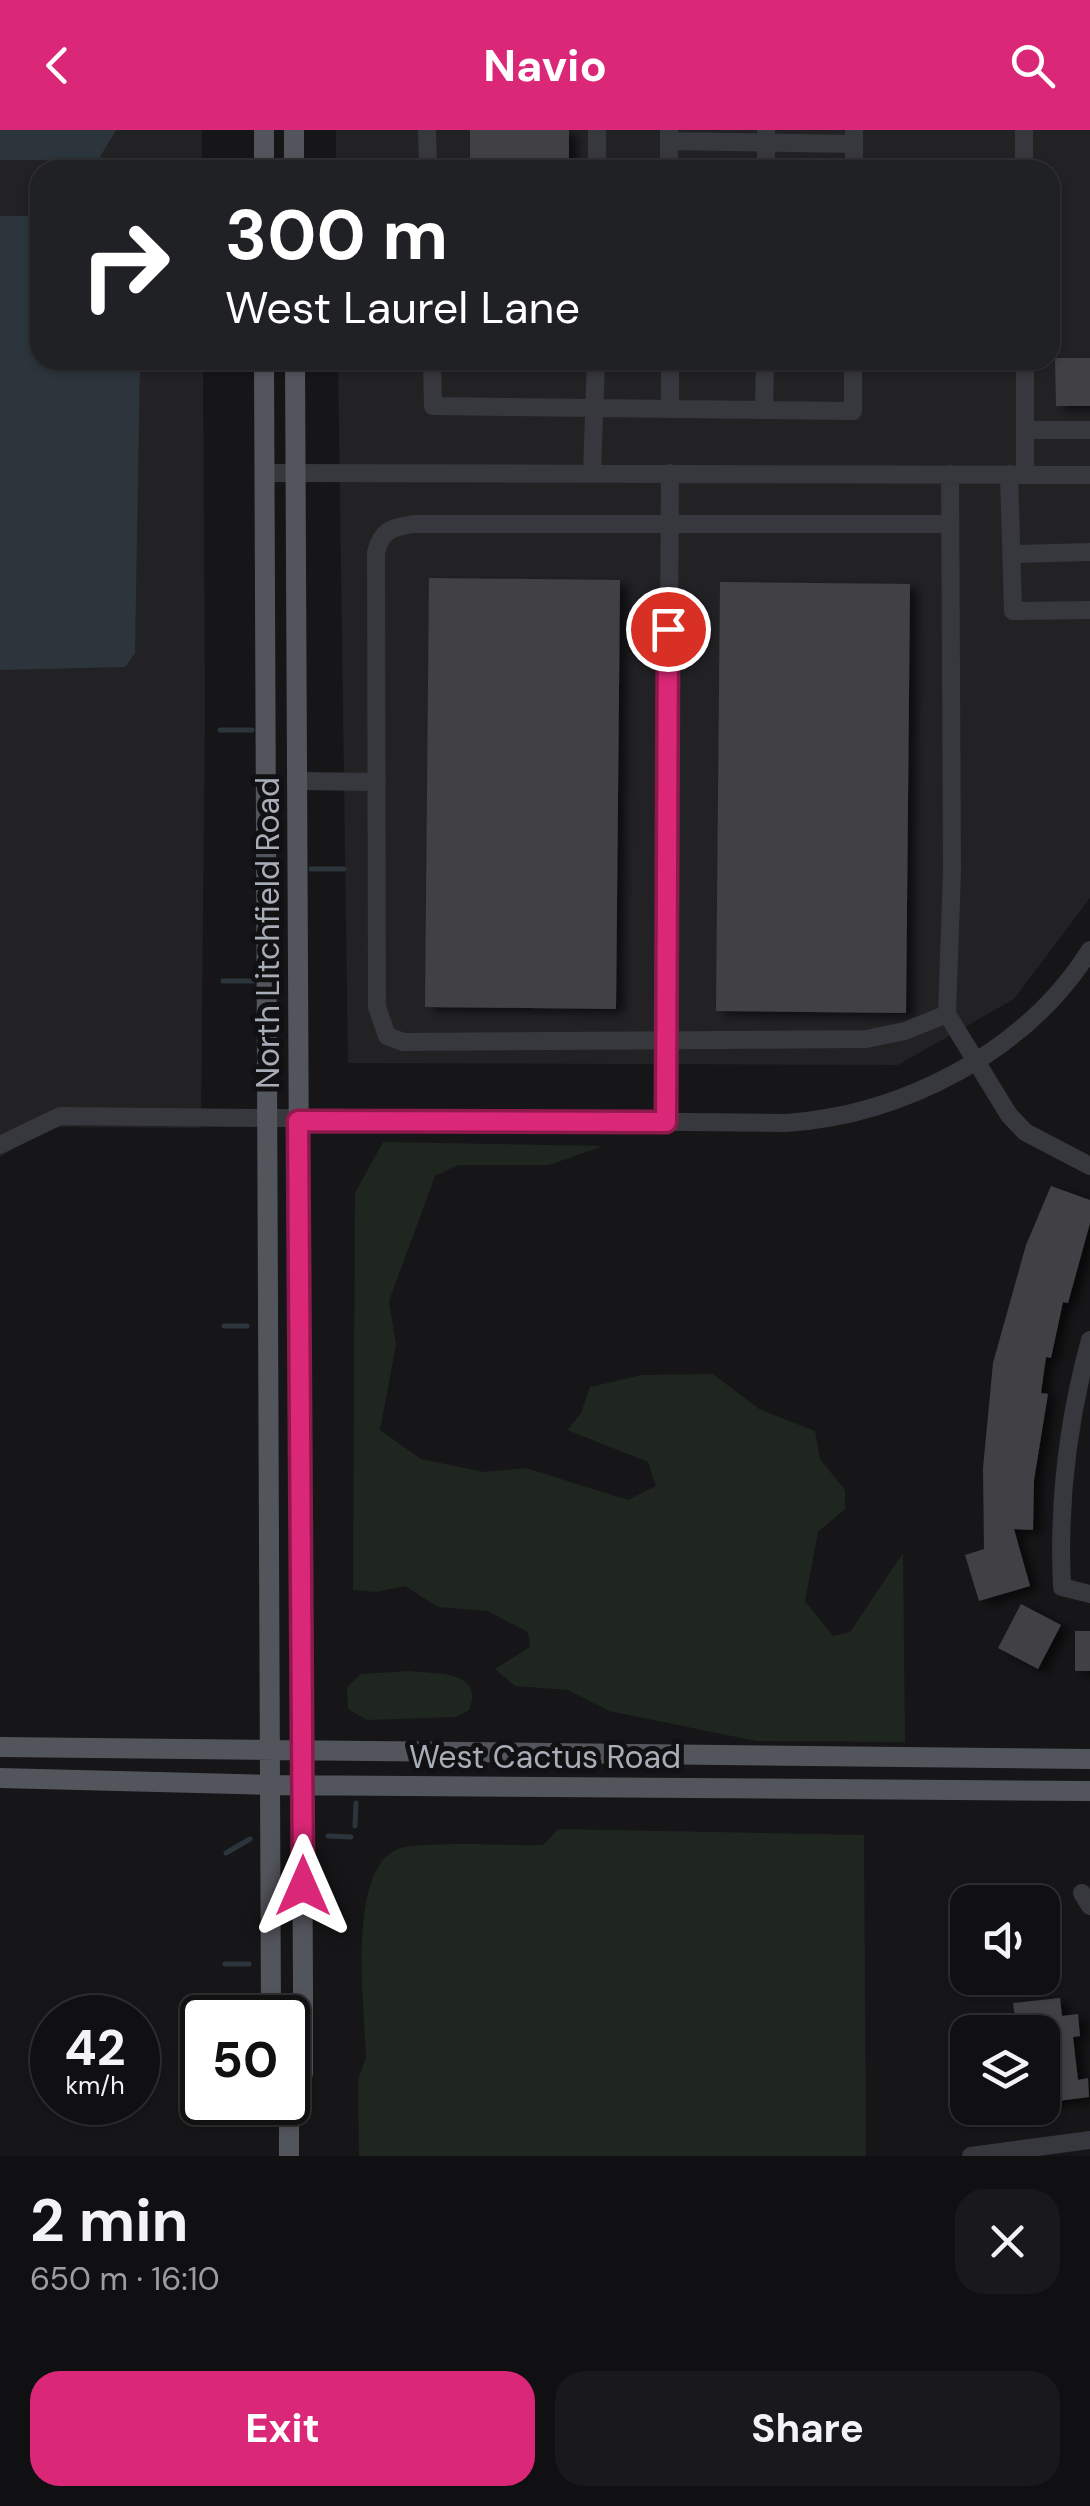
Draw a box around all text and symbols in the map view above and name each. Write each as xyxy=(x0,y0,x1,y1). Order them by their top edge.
text: Navio xyxy=(483,36,607,95)
icon: back xyxy=(30,38,85,93)
icon: search xyxy=(1005,38,1060,93)
text: 300 m xyxy=(225,190,448,281)
icon: right xyxy=(60,200,190,330)
text: West Laurel Lane xyxy=(225,278,580,337)
pin xyxy=(626,587,711,672)
icon: arrive xyxy=(641,602,696,657)
street label: North Litchfield Road xyxy=(247,777,289,1089)
street label: West Cactus Road xyxy=(409,1736,681,1778)
position arrow xyxy=(251,1834,355,1938)
map controls xyxy=(950,1885,1060,2125)
button: sound xyxy=(950,1885,1060,1995)
speed limit sign: 50 xyxy=(180,1995,310,2125)
text: 42 xyxy=(64,2015,126,2081)
button: layers xyxy=(950,2015,1060,2125)
text: km/h xyxy=(65,2069,125,2102)
text: 2 min xyxy=(30,2181,189,2260)
button: close xyxy=(955,2189,1060,2294)
text: 650 m · 16:10 xyxy=(30,2258,220,2300)
button: Exit xyxy=(30,2371,535,2486)
button: Share xyxy=(555,2371,1060,2486)

